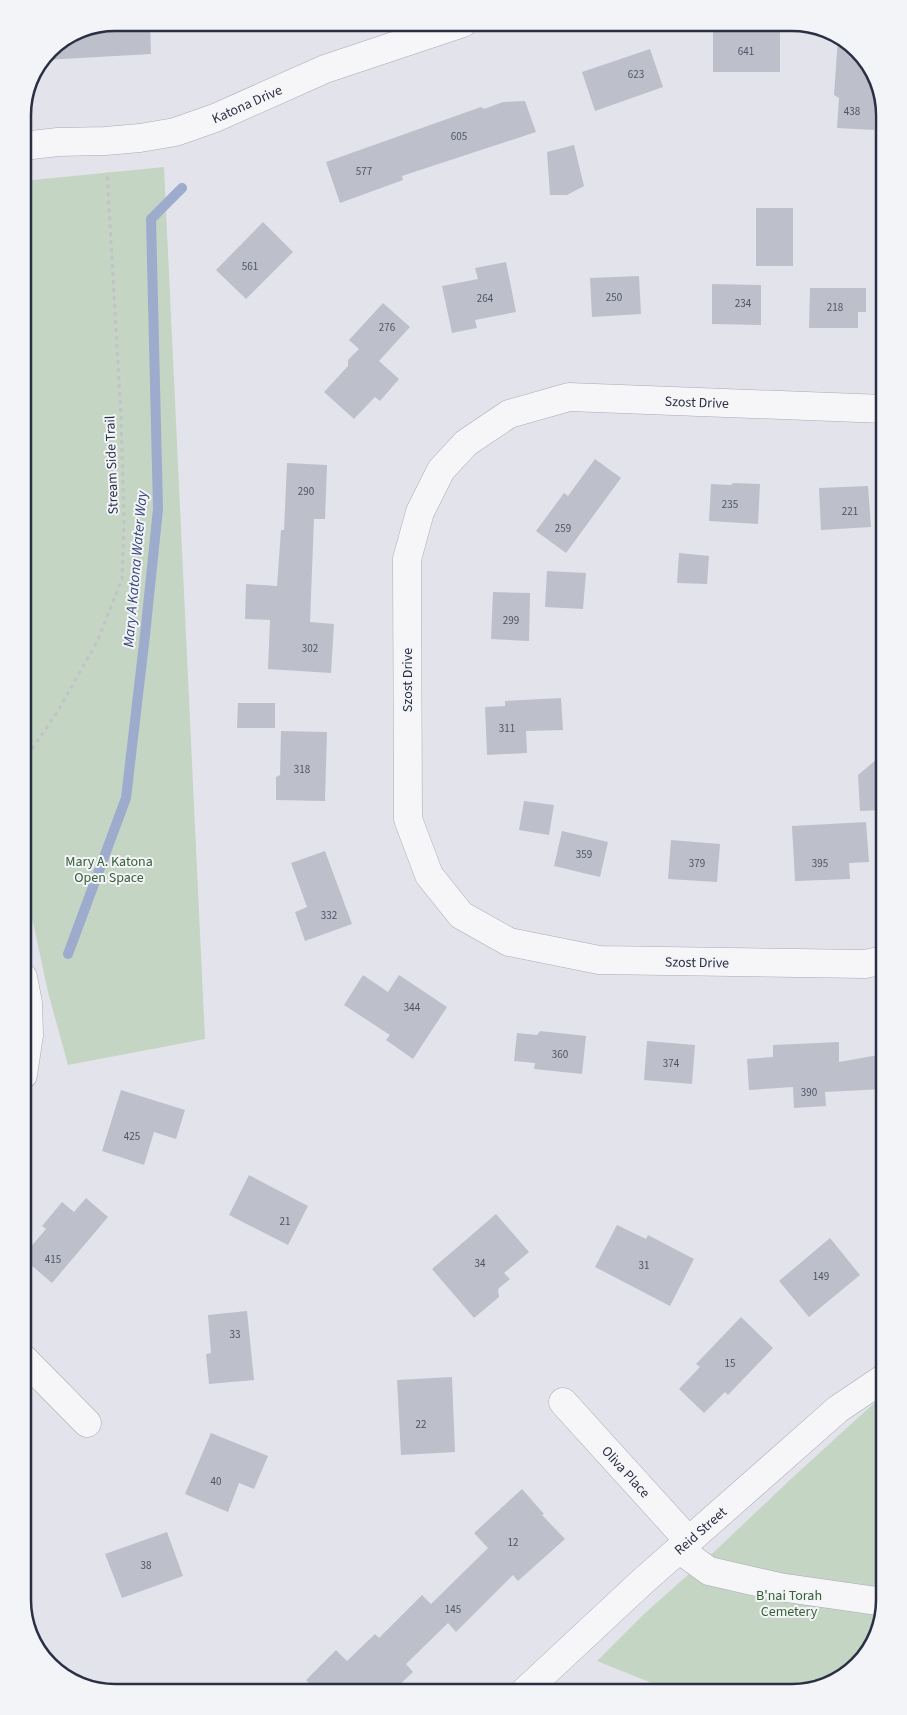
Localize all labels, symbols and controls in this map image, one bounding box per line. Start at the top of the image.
house number: 641 [738,44,754,59]
house number: 623 [628,67,644,82]
street label: Katona Drive [209,80,286,129]
house number: 438 [844,104,861,119]
house number: 605 [451,129,467,144]
house number: 577 [356,164,372,179]
house number: 561 [242,259,258,274]
house number: 250 [606,290,622,305]
house number: 264 [477,291,494,306]
house number: 234 [735,296,752,311]
house number: 218 [827,300,844,315]
house number: 276 [379,320,396,335]
street label: Szost Drive [664,392,729,414]
street label: Stream Side Trail [100,415,124,515]
house number: 290 [298,484,314,499]
water label: Mary A Katona Water Way [118,489,153,648]
house number: 235 [722,497,738,512]
house number: 221 [842,504,858,519]
house number: 259 [555,521,571,536]
house number: 299 [503,613,519,628]
house number: 302 [302,641,318,656]
street label: Szost Drive [398,648,418,712]
house number: 311 [499,721,515,736]
house number: 318 [294,762,311,777]
house number: 359 [576,847,592,862]
park label: Mary A. Katona Open Space [65,852,153,888]
house number: 379 [689,856,705,871]
house number: 395 [812,856,828,871]
house number: 332 [321,908,337,923]
street label: Szost Drive [665,952,729,974]
house number: 344 [404,1000,421,1015]
house number: 360 [552,1047,568,1062]
house number: 374 [663,1056,680,1071]
house number: 390 [801,1085,817,1100]
house number: 425 [124,1129,140,1144]
house number: 21 [280,1214,290,1229]
house number: 415 [45,1252,61,1267]
house number: 34 [475,1256,486,1271]
house number: 31 [639,1258,649,1273]
house number: 149 [813,1269,829,1284]
house number: 33 [230,1327,240,1342]
house number: 15 [725,1356,735,1371]
house number: 22 [416,1417,426,1432]
street label: Oliva Place [596,1442,654,1503]
house number: 40 [211,1474,221,1489]
street label: Reid Street [670,1503,732,1560]
house number: 12 [508,1535,518,1550]
house number: 38 [141,1558,152,1573]
park label: B'nai Torah Cemetery [756,1586,822,1622]
house number: 145 [445,1602,461,1617]

